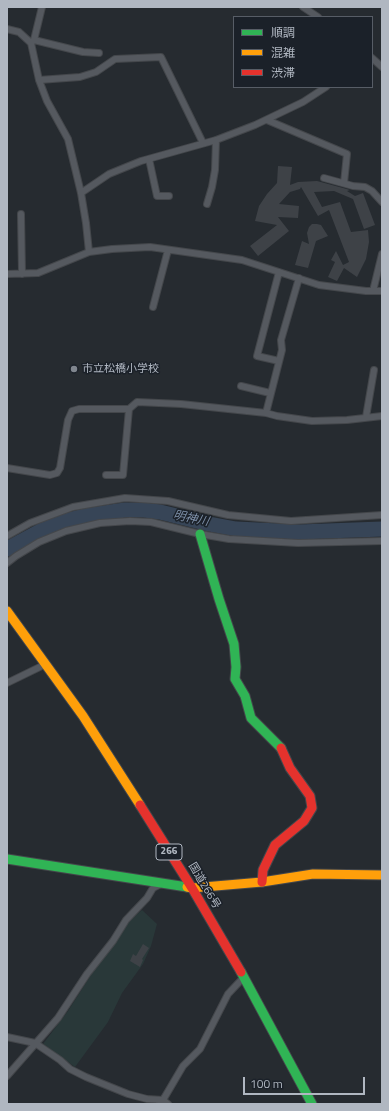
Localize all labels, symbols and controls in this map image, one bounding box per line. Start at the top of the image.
legend [233,16,373,88]
text: 順調 [271,23,295,42]
text: 混雑 [271,43,295,62]
text: 渋滞 [271,63,295,82]
place label: 市立松橋小学校 [82,362,159,376]
marker: 市立松橋小学校 [69,364,79,374]
water label: 明神川 [172,508,210,530]
road number: 266 [156,844,182,860]
street label: 国道266号 [185,861,223,911]
scale bar [245,1069,367,1095]
text: 100 m [250,1074,283,1093]

